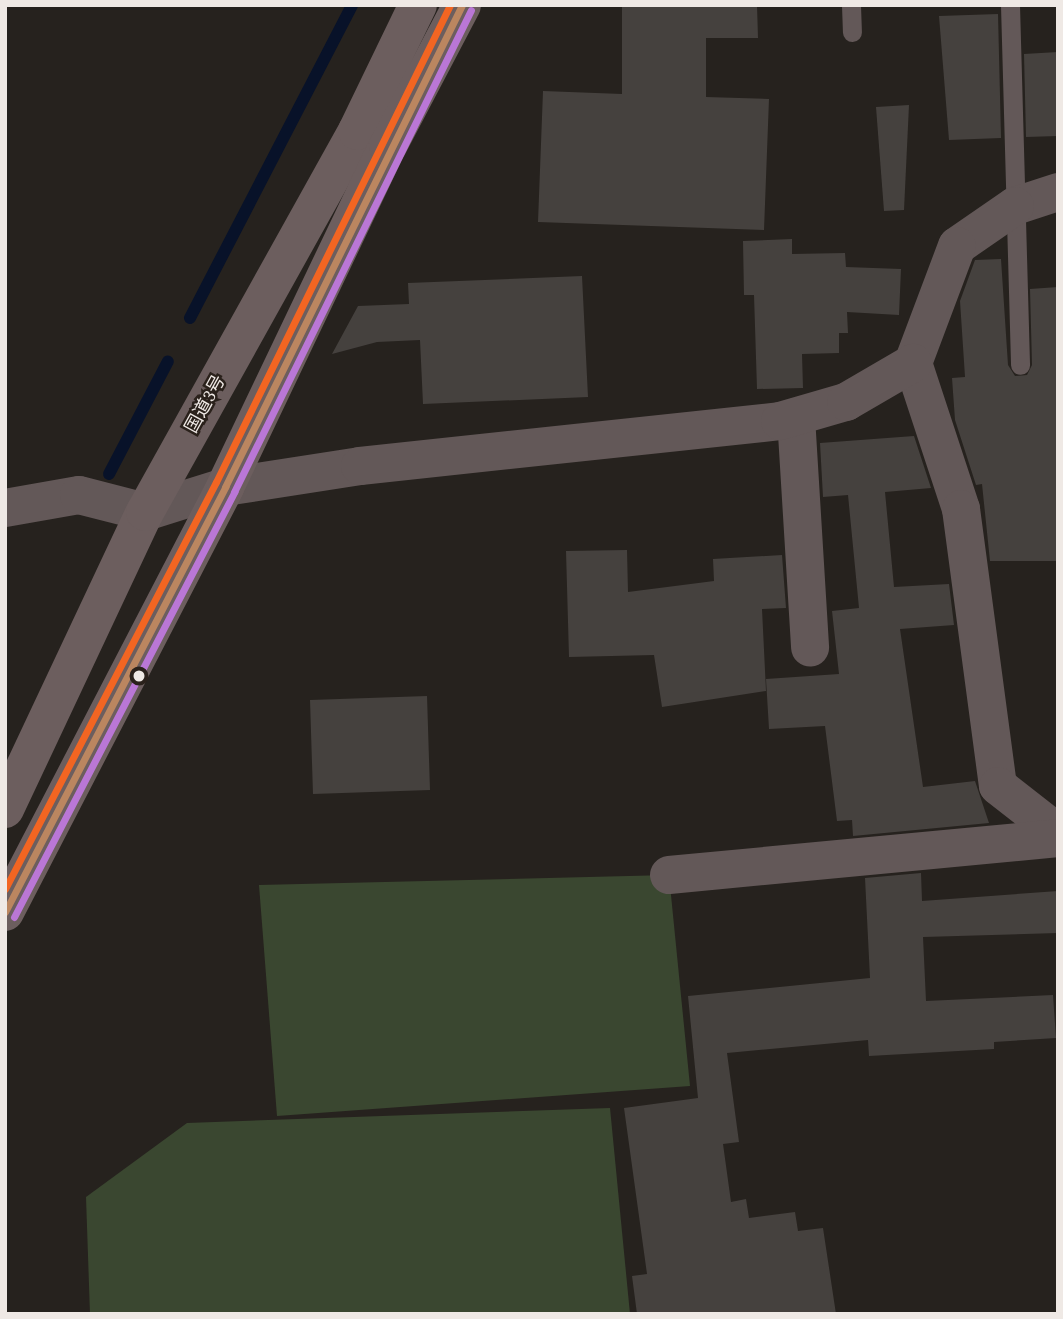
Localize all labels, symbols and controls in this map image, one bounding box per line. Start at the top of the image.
street label: 国道3号 [180,371,230,437]
unlabelled marker [132,669,146,683]

